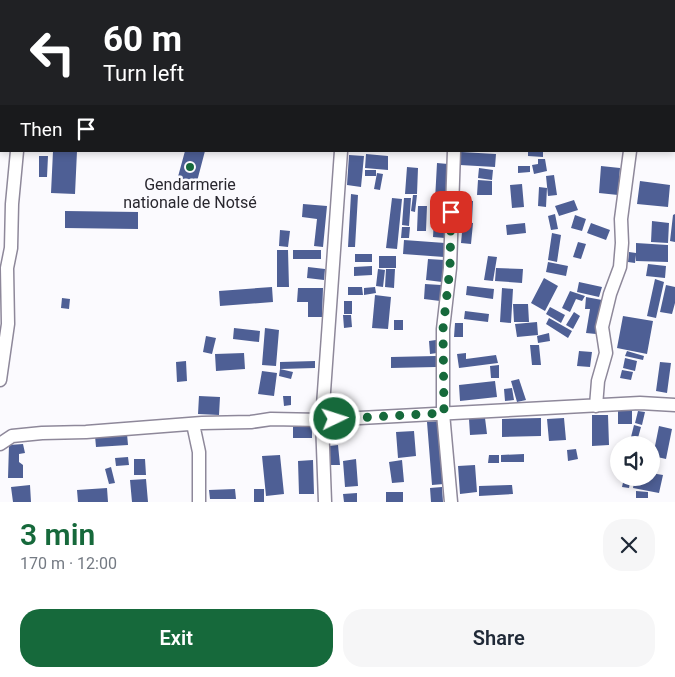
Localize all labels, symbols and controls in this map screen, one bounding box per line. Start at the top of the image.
text: 60 m [103,19,182,60]
icon: left [20,20,85,85]
text: Turn left [103,61,184,86]
icon: arrive [72,115,100,143]
text: Then [20,118,62,141]
marker: Gendarmerie nationale de Notsé [184,161,196,173]
place label: Gendarmerie nationale de Notsé [123,175,257,212]
pin [430,191,472,233]
icon: arrive [437,198,465,226]
position arrow [308,392,360,444]
map controls [610,436,660,486]
button: sound [610,436,660,486]
text: 3 min [20,517,95,552]
button: close [603,519,655,571]
text: 170 m · 12:00 [20,554,117,573]
button: Exit [20,609,333,667]
button: Share [343,609,655,667]

